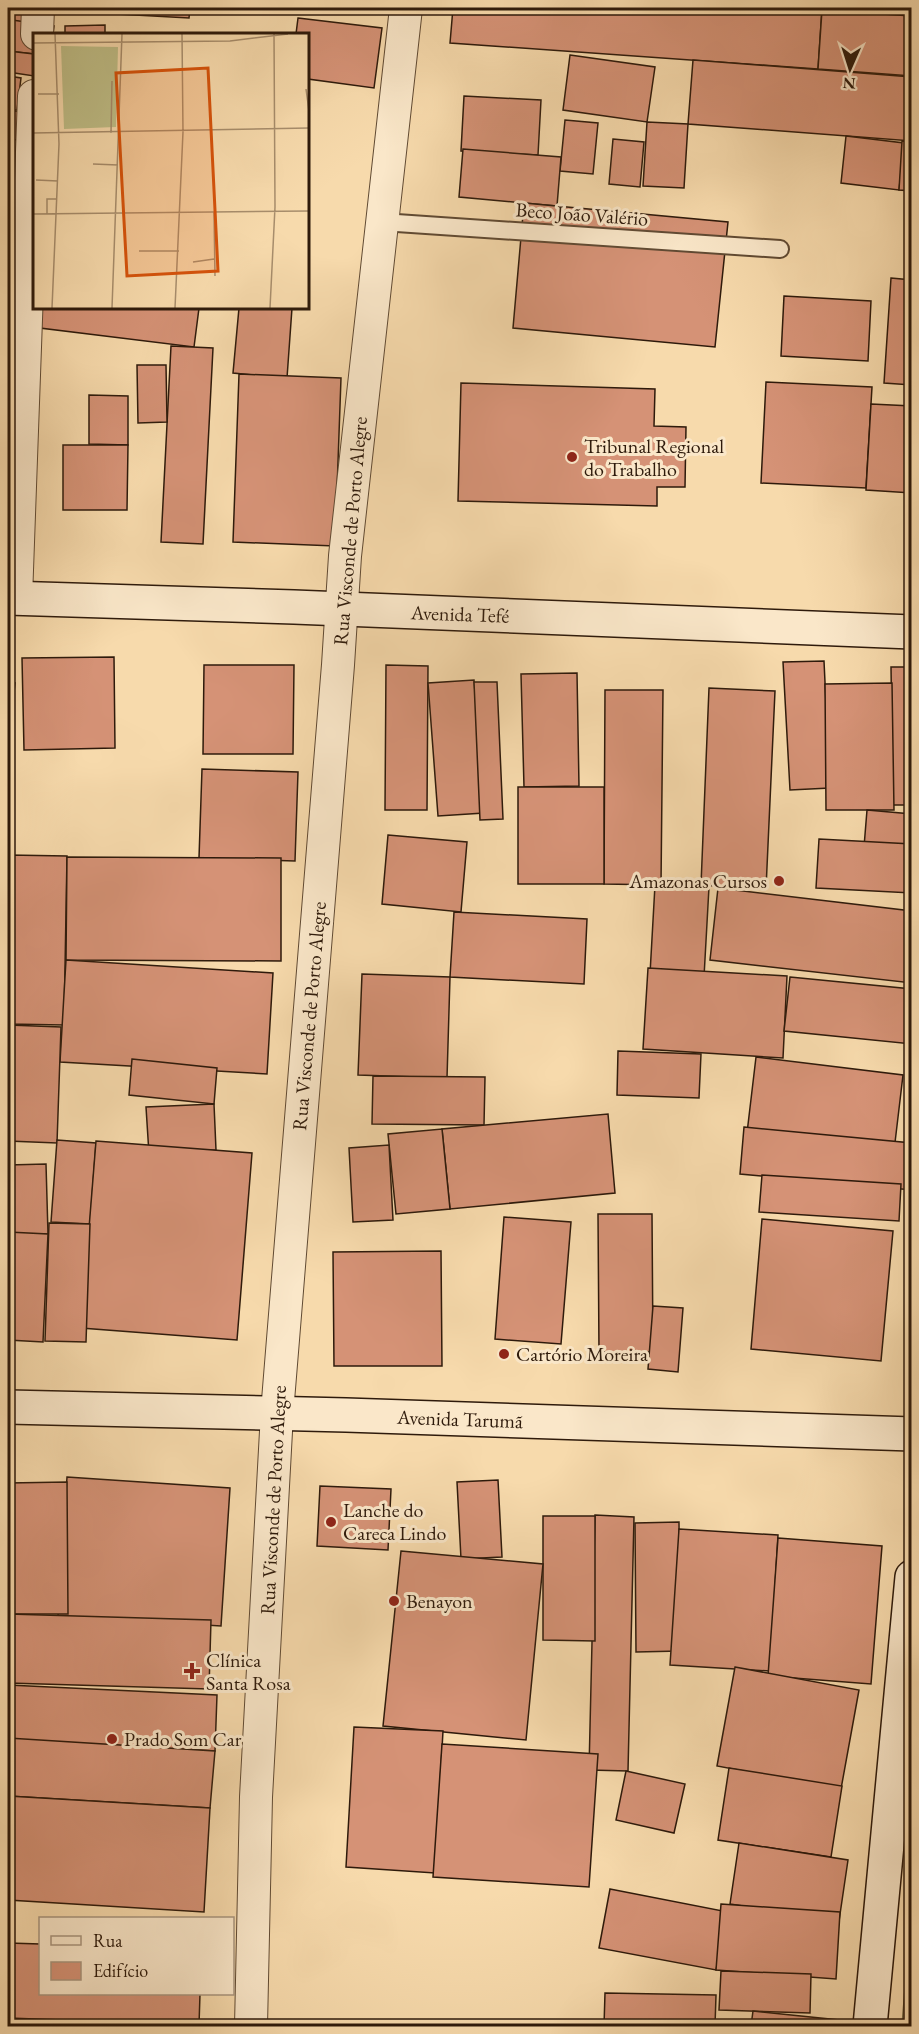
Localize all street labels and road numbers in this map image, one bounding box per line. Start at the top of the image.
street label: Beco João Valério [515,196,649,232]
street label: Rua Visconde de Porto Alegre [327,415,373,647]
street label: Avenida Tefé [409,599,510,629]
street label: Rua Visconde de Porto Alegre [286,900,332,1132]
street label: Rua Visconde de Porto Alegre [254,1384,292,1615]
street label: Avenida Tarumã [396,1404,523,1434]

